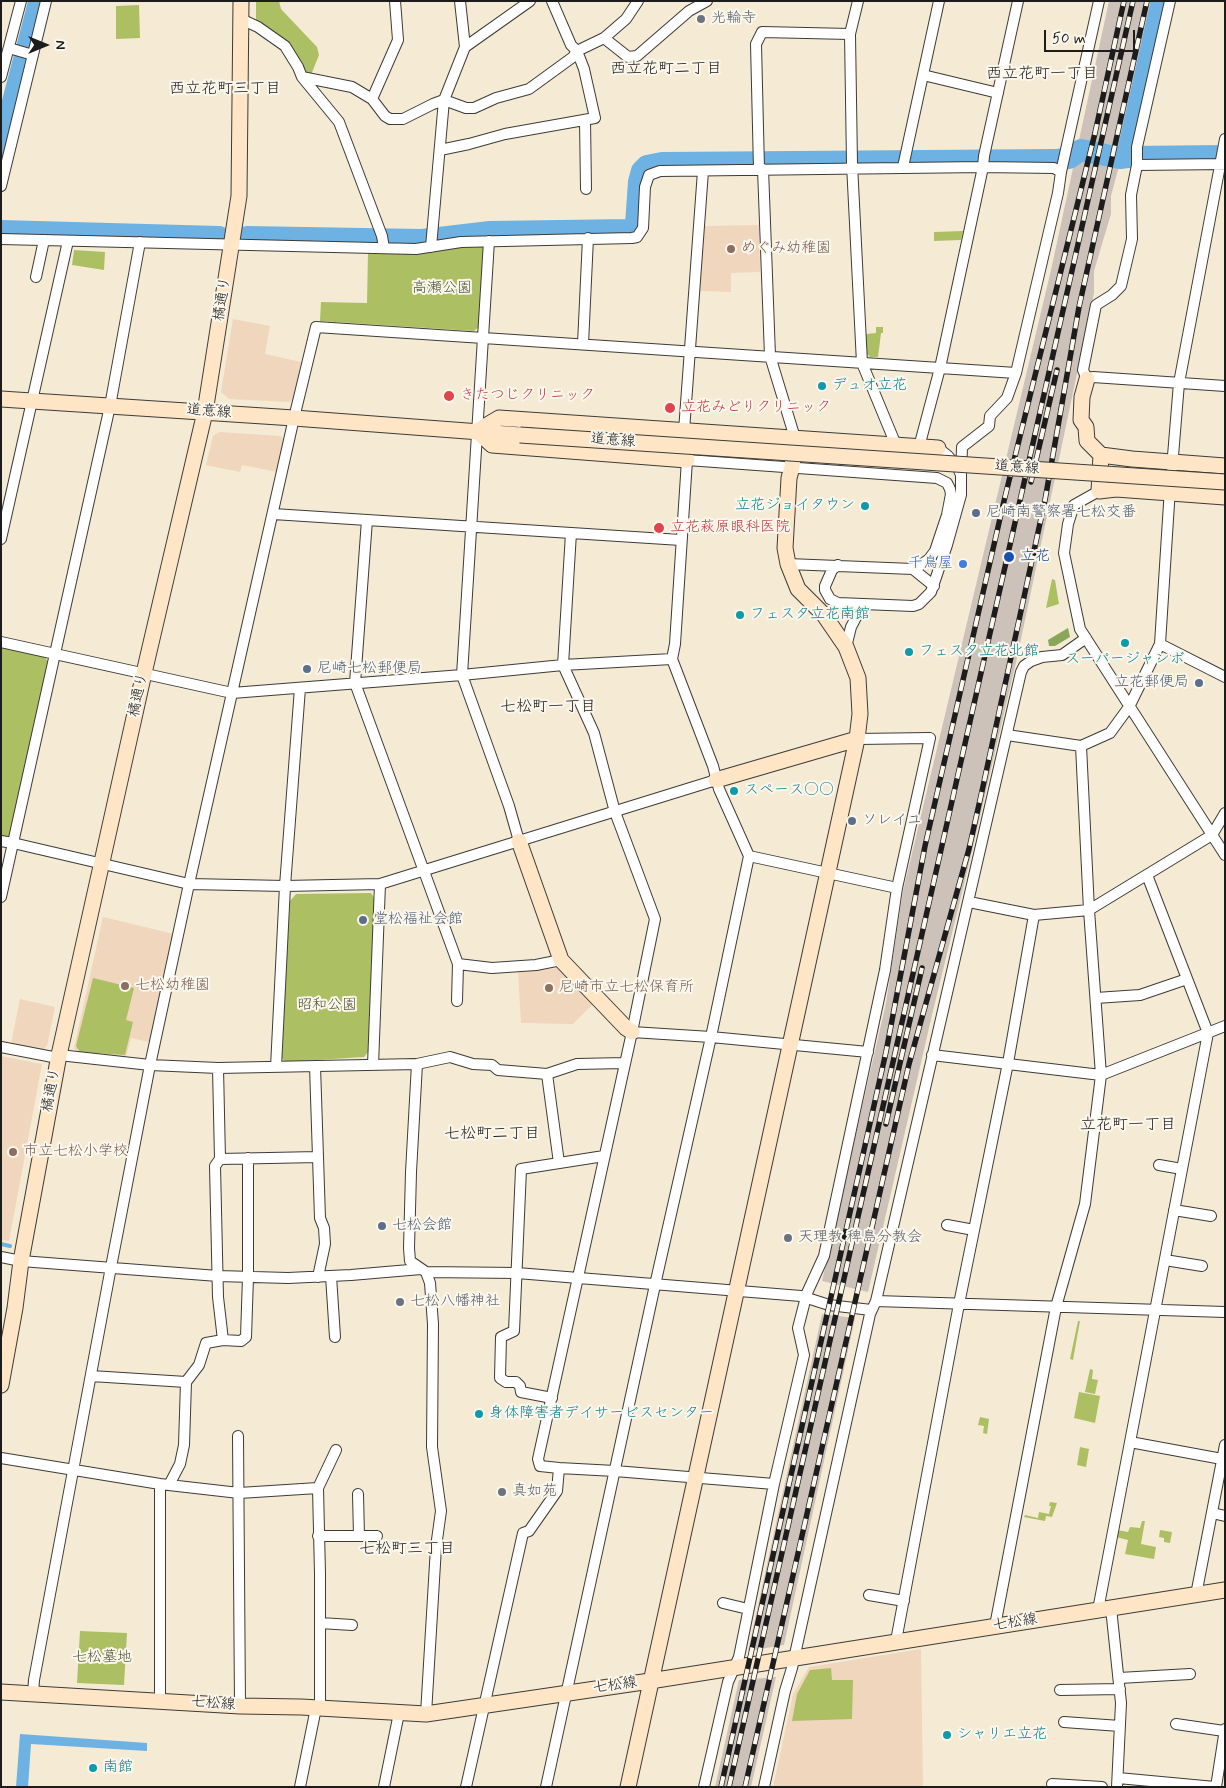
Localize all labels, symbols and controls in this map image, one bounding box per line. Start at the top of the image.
place label: 光輪寺 [711,10,756,28]
marker: 光輪寺 [695,13,707,25]
north arrow [20,20,70,70]
scale bar [1046,20,1137,52]
text: 50 m [1052,29,1086,49]
text: N [51,40,69,50]
district label: 西立花町二丁目 [610,60,722,80]
district label: 西立花町一丁目 [986,65,1098,85]
district label: 西立花町三丁目 [169,80,281,100]
place label: めぐみ幼稚園 [741,240,831,258]
marker: めぐみ幼稚園 [725,243,737,255]
street label: 橘通り [211,275,235,323]
park label: 高瀬公園 [412,280,472,298]
place label: デュオ立花 [832,377,907,395]
marker: デュオ立花 [816,380,828,392]
place label: きたつじクリニック [460,387,595,405]
marker: きたつじクリニック [442,389,456,403]
place label: 立花みどりクリニック [681,399,831,417]
street label: 道意線 [186,401,232,423]
marker: 立花みどりクリニック [663,401,677,415]
street label: 道意線 [590,430,636,452]
street label: 道意線 [994,457,1040,479]
place label: 立花ジョイタウン [735,497,855,515]
marker: 立花ジョイタウン [859,500,871,512]
place label: 尼崎南警察署七松交番 [986,504,1136,522]
marker: 尼崎南警察署七松交番 [970,507,982,519]
place label: 立花萩原眼科医院 [670,519,790,537]
marker: 立花萩原眼科医院 [652,521,666,535]
place label: 立花 [1020,548,1050,566]
marker: 立花 [1002,550,1016,564]
place label: 千鳥屋 [908,555,953,573]
marker: 千鳥屋 [957,558,969,570]
place label: フェスタ立花南館 [750,606,870,624]
marker: フェスタ立花南館 [734,609,746,621]
marker: スーパージャンボ [1119,637,1131,649]
place label: フェスタ立花北館 [919,643,1039,661]
marker: フェスタ立花北館 [903,646,915,658]
place label: スーパージャンボ [1065,651,1185,669]
place label: 尼崎七松郵便局 [317,660,422,678]
marker: 尼崎七松郵便局 [301,663,313,675]
street label: 橘通り [126,671,152,719]
place label: 立花郵便局 [1114,674,1189,692]
marker: 立花郵便局 [1193,677,1205,689]
district label: 七松町一丁目 [500,698,596,718]
place label: スペース○○ [744,782,834,800]
marker: スペース○○ [728,785,740,797]
place label: ソレイユ [862,812,922,830]
marker: ソレイユ [846,815,858,827]
place label: 堂松福祉会館 [373,911,463,929]
marker: 堂松福祉会館 [357,914,369,926]
place label: 七松幼稚園 [135,977,210,995]
place label: 尼崎市立七松保育所 [559,979,694,997]
marker: 七松幼稚園 [119,980,131,992]
marker: 尼崎市立七松保育所 [543,982,555,994]
park label: 昭和公園 [297,997,357,1015]
street label: 橘通り [39,1066,65,1114]
district label: 立花町一丁目 [1080,1116,1176,1136]
district label: 七松町二丁目 [444,1125,540,1145]
place label: 市立七松小学校 [23,1143,128,1161]
marker: 市立七松小学校 [7,1146,19,1158]
place label: 七松会館 [392,1217,452,1235]
marker: 七松会館 [376,1220,388,1232]
place label: 天理教 稗島分教会 [798,1229,922,1247]
marker: 天理教 稗島分教会 [782,1232,794,1244]
place label: 七松八幡神社 [410,1293,500,1311]
marker: 七松八幡神社 [394,1296,406,1308]
place label: 身体障害者デイサービスセンター [489,1405,714,1423]
marker: 身体障害者デイサービスセンター [473,1408,485,1420]
place label: 真如苑 [512,1483,557,1501]
marker: 真如苑 [496,1486,508,1498]
district label: 七松町三丁目 [359,1540,455,1560]
street label: 七松線 [991,1611,1039,1635]
park label: 七松墓地 [72,1649,132,1667]
street label: 七松線 [591,1674,639,1698]
street label: 七松線 [190,1693,236,1715]
place label: シャリエ立花 [957,1726,1047,1744]
marker: シャリエ立花 [941,1729,953,1741]
place label: 南館 [103,1759,133,1777]
marker: 南館 [87,1762,99,1774]

